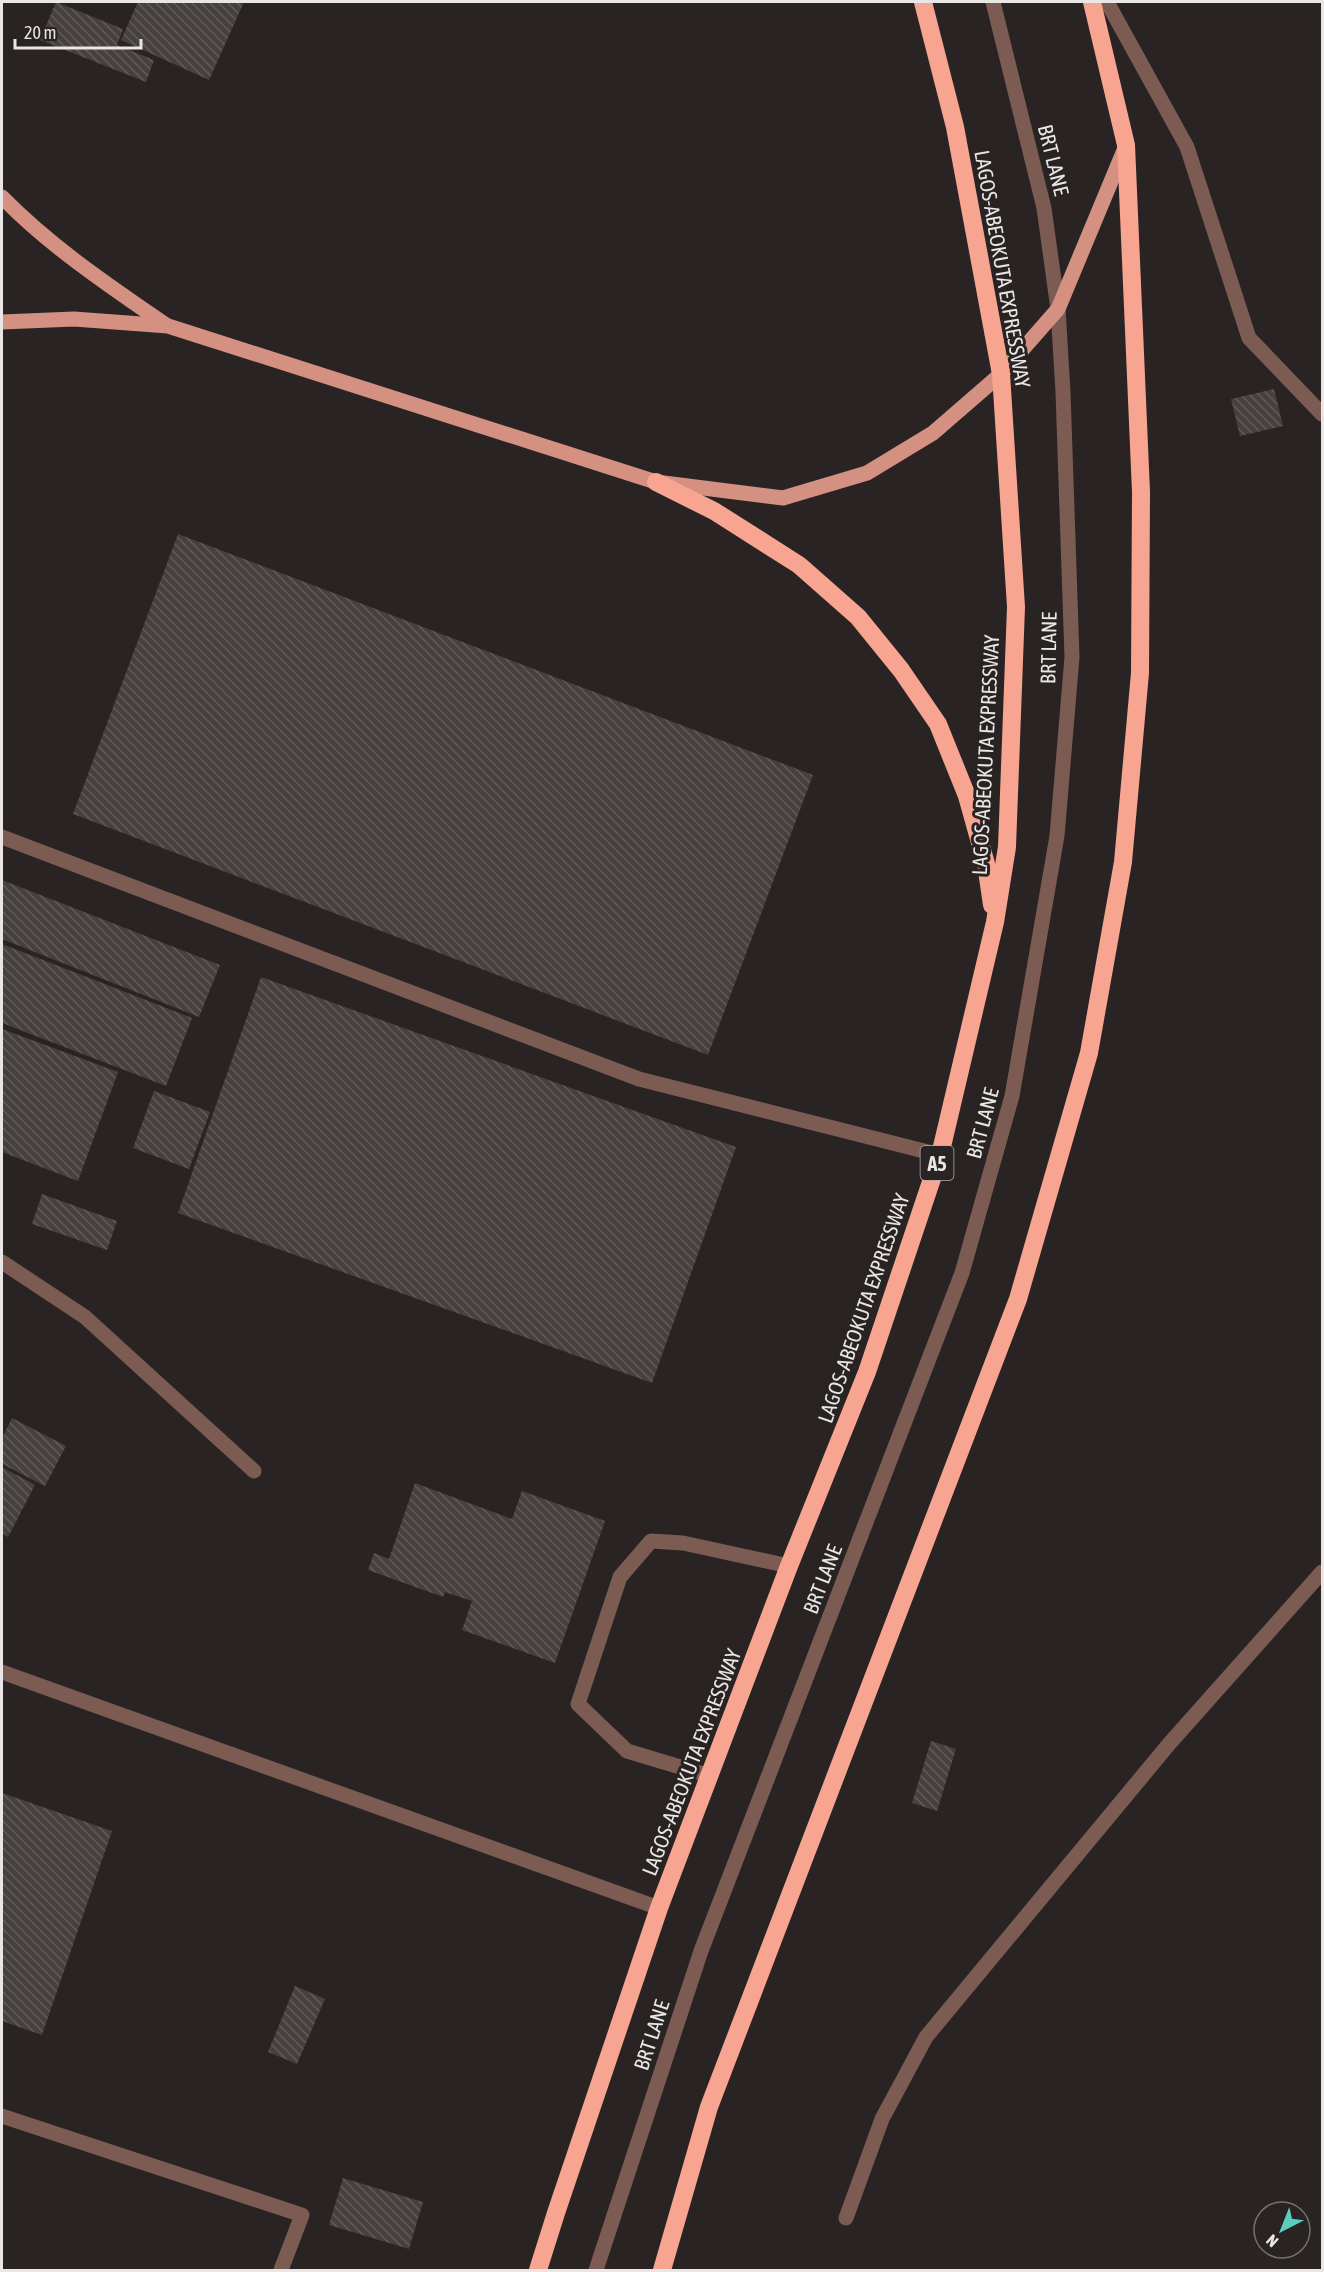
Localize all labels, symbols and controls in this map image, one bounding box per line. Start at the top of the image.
scale bar [15,12,141,50]
text: 20 m [24,22,56,43]
street label: BRT LANE [1034,122,1074,198]
street label: LAGOS-ABEOKUTA EXPRESSWAY [970,148,1036,390]
street label: BRT LANE [1035,612,1061,684]
street label: LAGOS-ABEOKUTA EXPRESSWAY [967,634,1003,876]
street label: BRT LANE [961,1085,1003,1161]
road number: A5 [920,1146,954,1180]
street label: LAGOS-ABEOKUTA EXPRESSWAY [812,1190,914,1426]
street label: BRT LANE [798,1541,846,1617]
street label: LAGOS-ABEOKUTA EXPRESSWAY [637,1645,746,1879]
street label: BRT LANE [628,1997,674,2073]
north arrow [1252,2200,1312,2260]
text: N [1262,2231,1281,2251]

